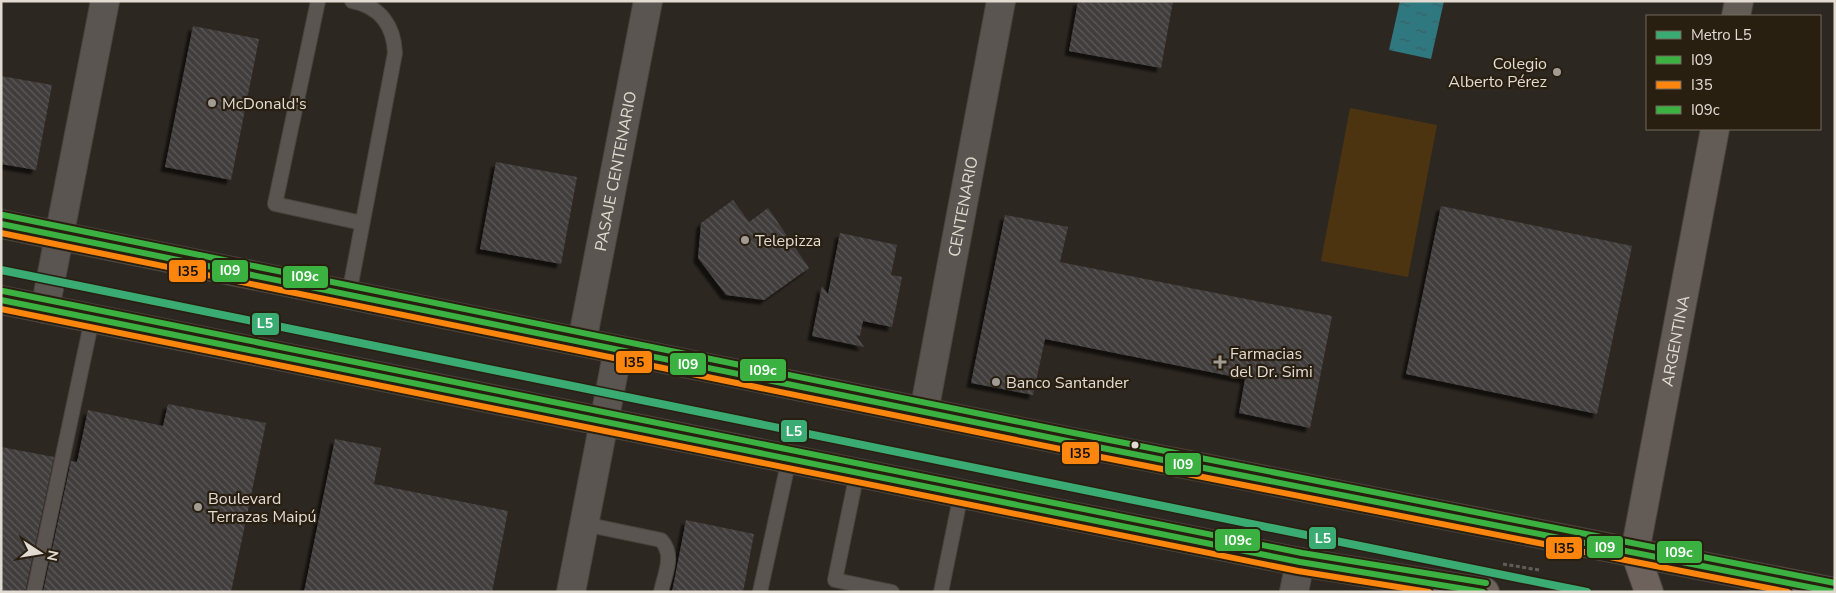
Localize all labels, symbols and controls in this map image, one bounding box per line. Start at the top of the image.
legend [1646,15,1821,130]
text: Metro L5 [1691,25,1752,45]
text: I09 [1691,50,1713,70]
place label: Colegio Alberto Pérez [1448,53,1547,93]
marker: Colegio Alberto Pérez [1551,66,1563,78]
text: I35 [1691,75,1713,95]
street label: PASAJE CENTENARIO [590,89,642,253]
place label: McDonald's [222,93,307,115]
marker: McDonald's [206,97,218,109]
text: I09c [1691,100,1720,120]
street label: CENTENARIO [943,155,984,259]
place label: Telepizza [755,230,821,252]
marker: Telepizza [739,234,751,246]
line badge: I35 [168,259,207,283]
line badge: I09 [211,259,249,283]
text: I09 [220,261,240,280]
text: I35 [178,262,198,281]
line badge: I09c [282,265,329,289]
text: I09c [291,267,319,286]
street label: ARGENTINA [1657,293,1695,388]
line badge: L5 [251,312,280,336]
text: L5 [257,314,273,333]
place label: Farmacias del Dr. Simi [1230,343,1313,383]
line badge: I35 [615,350,653,374]
line badge: I09 [669,352,707,376]
text: I35 [624,353,644,372]
text: I09 [678,355,698,374]
marker: Farmacias del Dr. Simi [1214,356,1226,368]
line badge: I09c [739,358,787,382]
text: I09c [749,361,777,380]
place label: Banco Santander [1006,372,1129,394]
marker: Banco Santander [990,376,1002,388]
line badge: L5 [780,419,808,443]
text: L5 [786,422,802,441]
unlabelled marker [1130,440,1140,450]
line badge: I35 [1061,441,1100,465]
text: I35 [1070,444,1090,463]
line badge: I09 [1164,452,1202,476]
text: I09 [1173,455,1193,474]
place label: Boulevard Terrazas Maipú [208,488,317,528]
marker: Boulevard Terrazas Maipú [192,501,204,513]
line badge: L5 [1308,526,1337,550]
north arrow [15,528,65,578]
line badge: I09c [1214,528,1261,552]
text: L5 [1315,529,1331,548]
text: I09c [1224,531,1252,550]
line badge: I09 [1586,535,1624,559]
line badge: I35 [1545,536,1583,560]
text: I09 [1595,538,1615,557]
text: I35 [1554,539,1574,558]
line badge: I09c [1656,540,1703,564]
text: I09c [1665,543,1693,562]
text: N [42,548,63,563]

